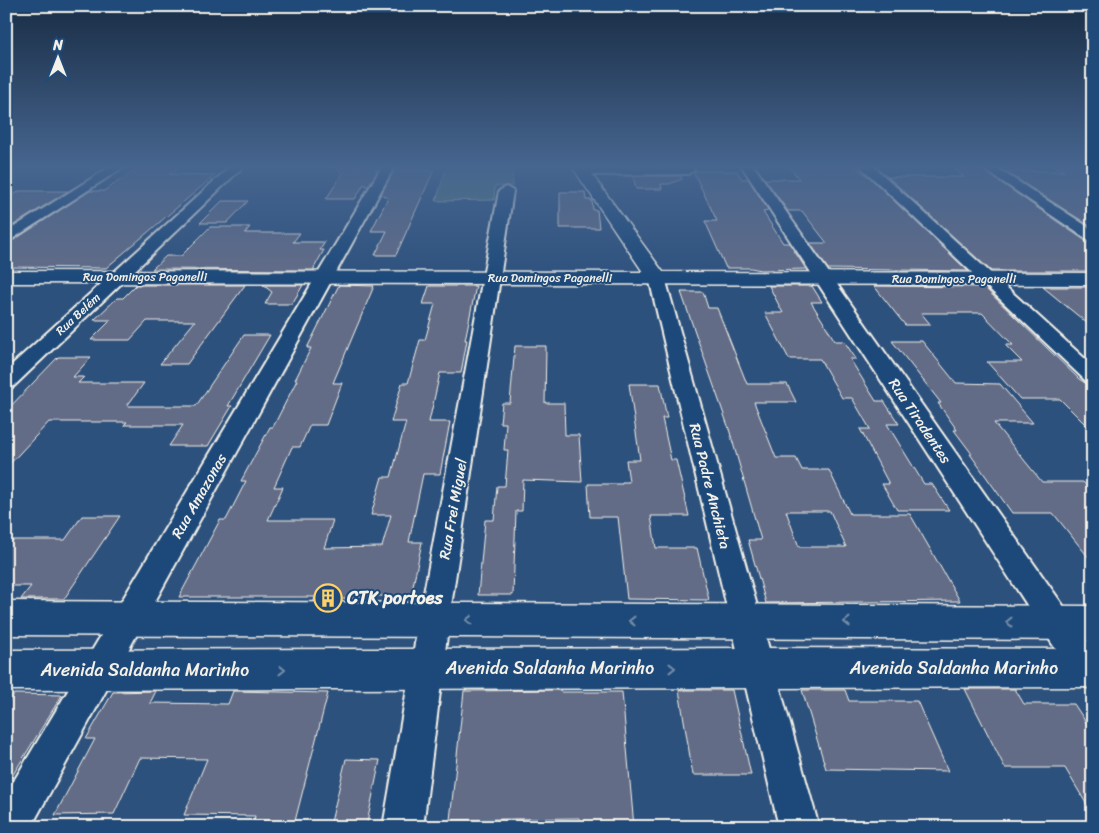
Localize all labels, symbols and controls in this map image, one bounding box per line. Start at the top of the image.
north arrow [32,32,82,82]
text: N [52,33,63,58]
street label: Rua Domingos Paganelli [83,266,208,288]
street label: Rua Domingos Paganelli [488,267,613,289]
street label: Rua Domingos Paganelli [892,268,1017,290]
street label: Rua Belém [50,287,106,341]
street label: Rua Tiradentes [882,373,958,469]
street label: Rua Padre Anchieta [682,420,738,552]
street label: Rua Amazonas [164,448,234,544]
street label: Rua Frei Miguel [431,456,475,561]
place label: CTK portoes [346,582,443,614]
building icon: CTK portoes [313,583,343,613]
one-way arrow [465,615,472,625]
one-way arrow [627,616,635,626]
one-way arrow [842,617,850,627]
one-way arrow [1005,617,1012,627]
street label: Avenida Saldanha Marinho [445,652,654,684]
street label: Avenida Saldanha Marinho [849,652,1058,684]
street label: Avenida Saldanha Marinho [40,654,249,686]
one-way arrow [669,662,677,673]
one-way arrow [279,665,287,675]

